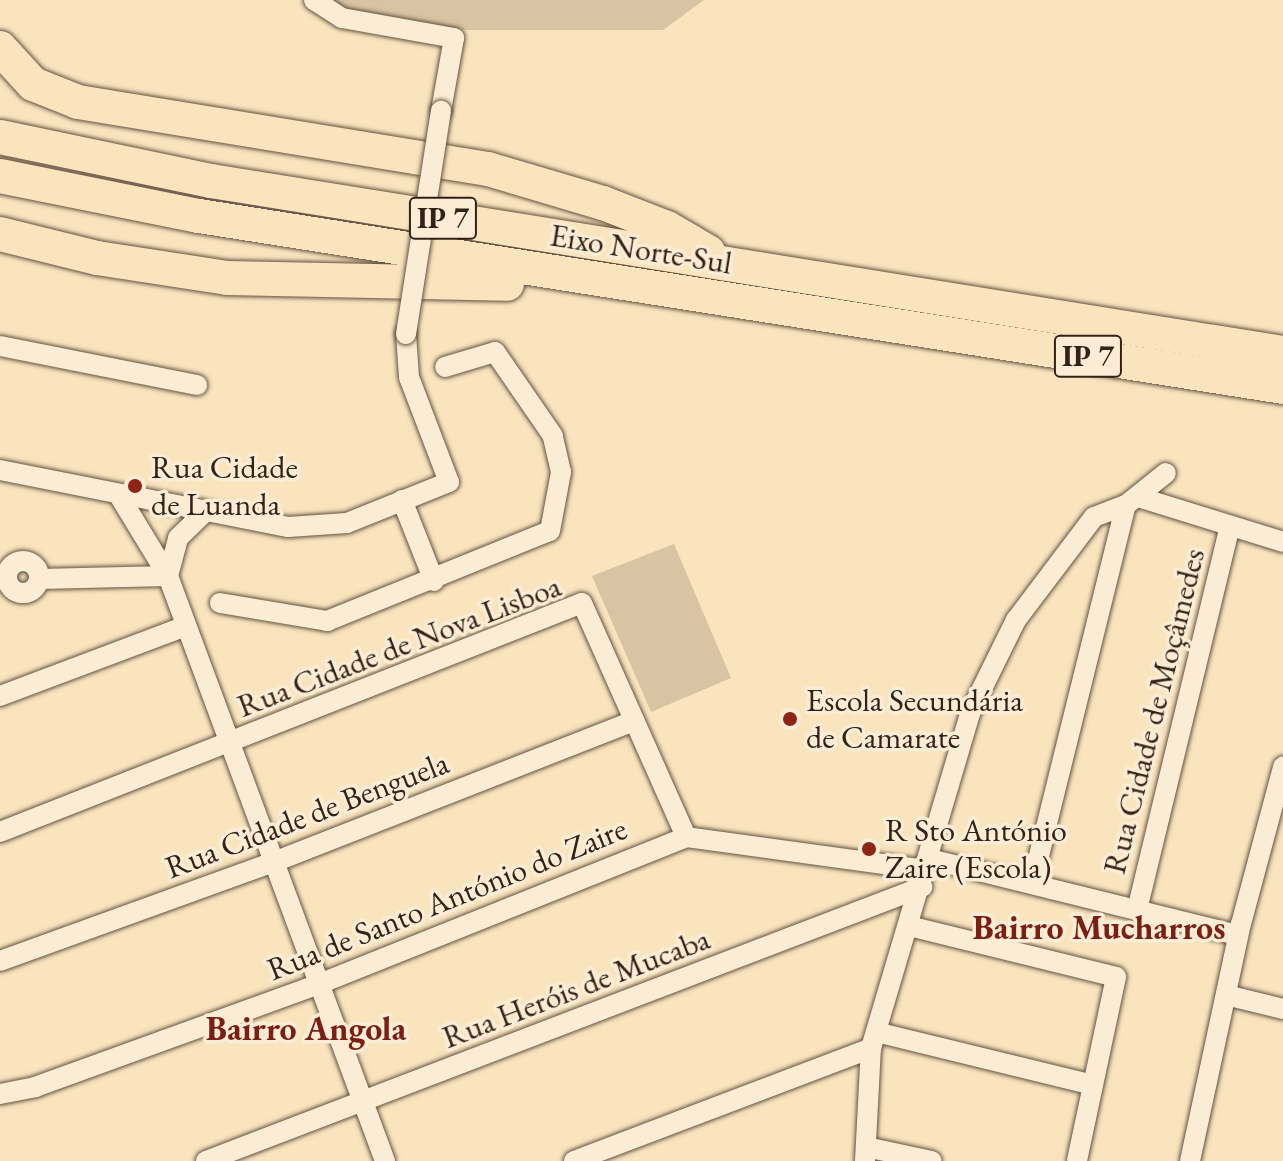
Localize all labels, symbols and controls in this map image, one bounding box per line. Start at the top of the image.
road number: IP 7 [407,192,479,244]
street label: Eixo Norte-Sul [547,216,735,282]
road number: IP 7 [1052,330,1124,382]
place label: Rua Cidade de Luanda [151,449,298,524]
marker: Rua Cidade de Luanda [126,477,144,495]
street label: Rua Cidade de Moçâmedes [1095,544,1213,878]
street label: Rua Cidade de Nova Lisboa [232,567,566,725]
place label: Escola Secundária de Camarate [806,682,1023,757]
marker: Escola Secundária de Camarate [781,710,799,728]
street label: Rua Cidade de Benguela [160,743,454,887]
street label: Rua de Santo António do Zaire [262,809,632,989]
place label: R Sto António Zaire (Escola) [885,812,1067,887]
marker: R Sto António Zaire (Escola) [860,840,878,858]
district label: Bairro Mucharros [973,908,1225,948]
street label: Rua Heróis de Mucaba [437,919,715,1057]
district label: Bairro Angola [206,1009,406,1049]

